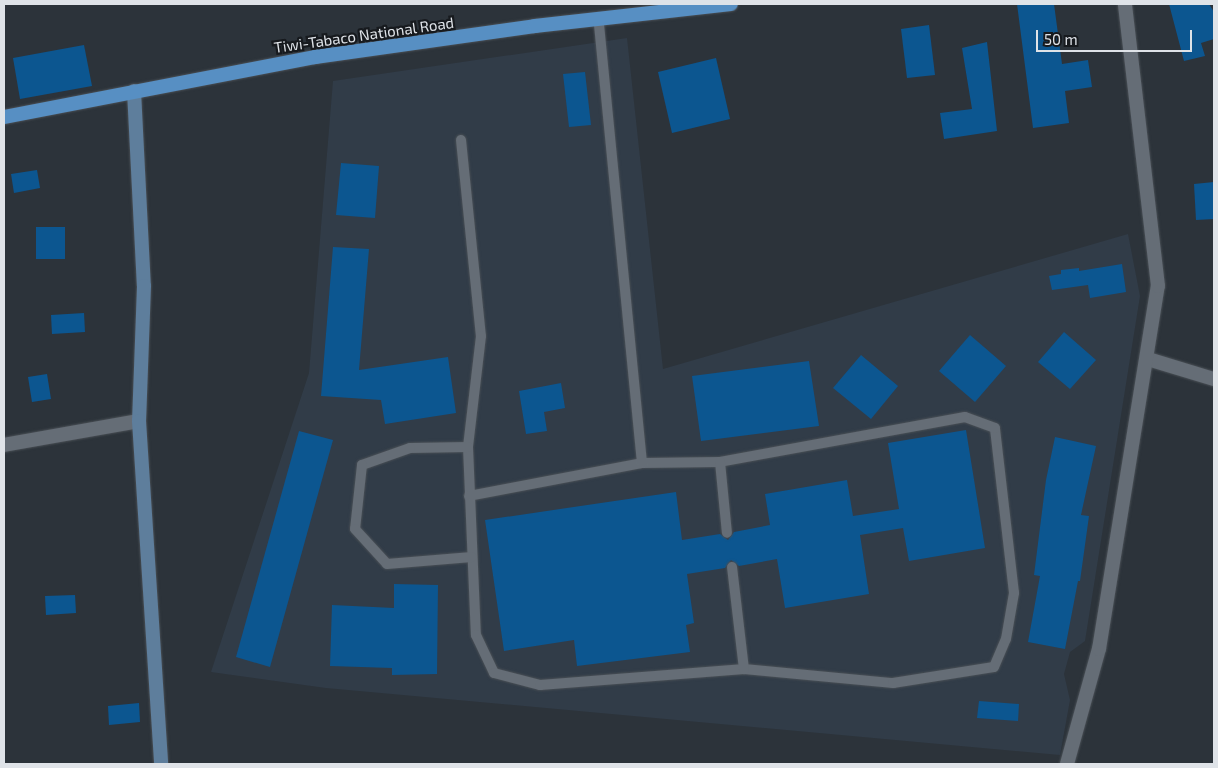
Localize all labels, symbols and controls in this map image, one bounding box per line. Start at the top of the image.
street label: Tiwi-Tabaco National Road [273,13,455,57]
scale bar [1038,20,1194,52]
text: 50 m [1044,30,1078,48]

